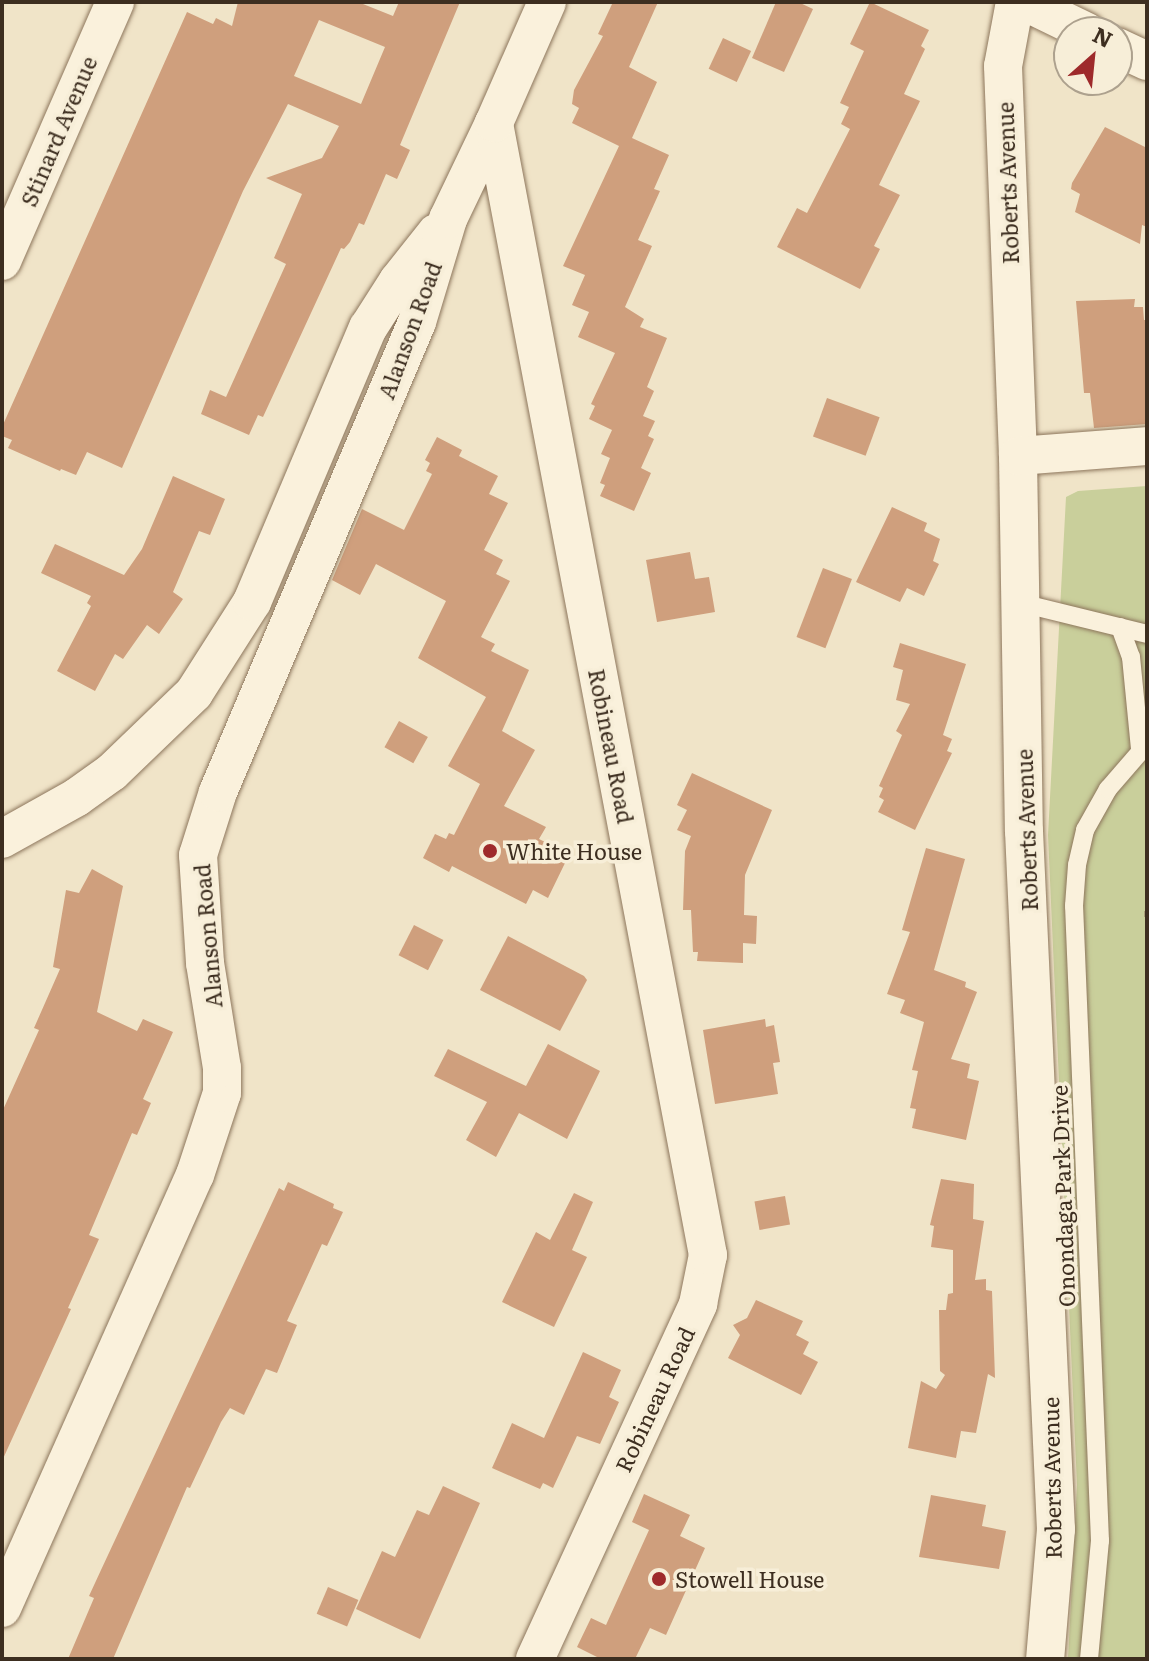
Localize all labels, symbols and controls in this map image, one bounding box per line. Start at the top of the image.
north arrow [1053,16,1133,96]
text: N [1087,17,1119,55]
street label: Stinard Avenue [14,52,102,210]
street label: Roberts Avenue [991,101,1023,265]
street label: Alanson Road [372,258,446,402]
street label: Robineau Road [584,666,640,826]
street label: Roberts Avenue [1010,748,1042,912]
place label: White House [506,838,642,864]
marker: White House [481,842,499,860]
street label: Alanson Road [188,863,226,1009]
street label: Onondaga Park Drive [1045,1084,1079,1308]
street label: Robineau Road [609,1322,699,1476]
street label: Roberts Avenue [1036,1397,1066,1559]
place label: Stowell House [675,1566,825,1592]
marker: Stowell House [650,1570,668,1588]

